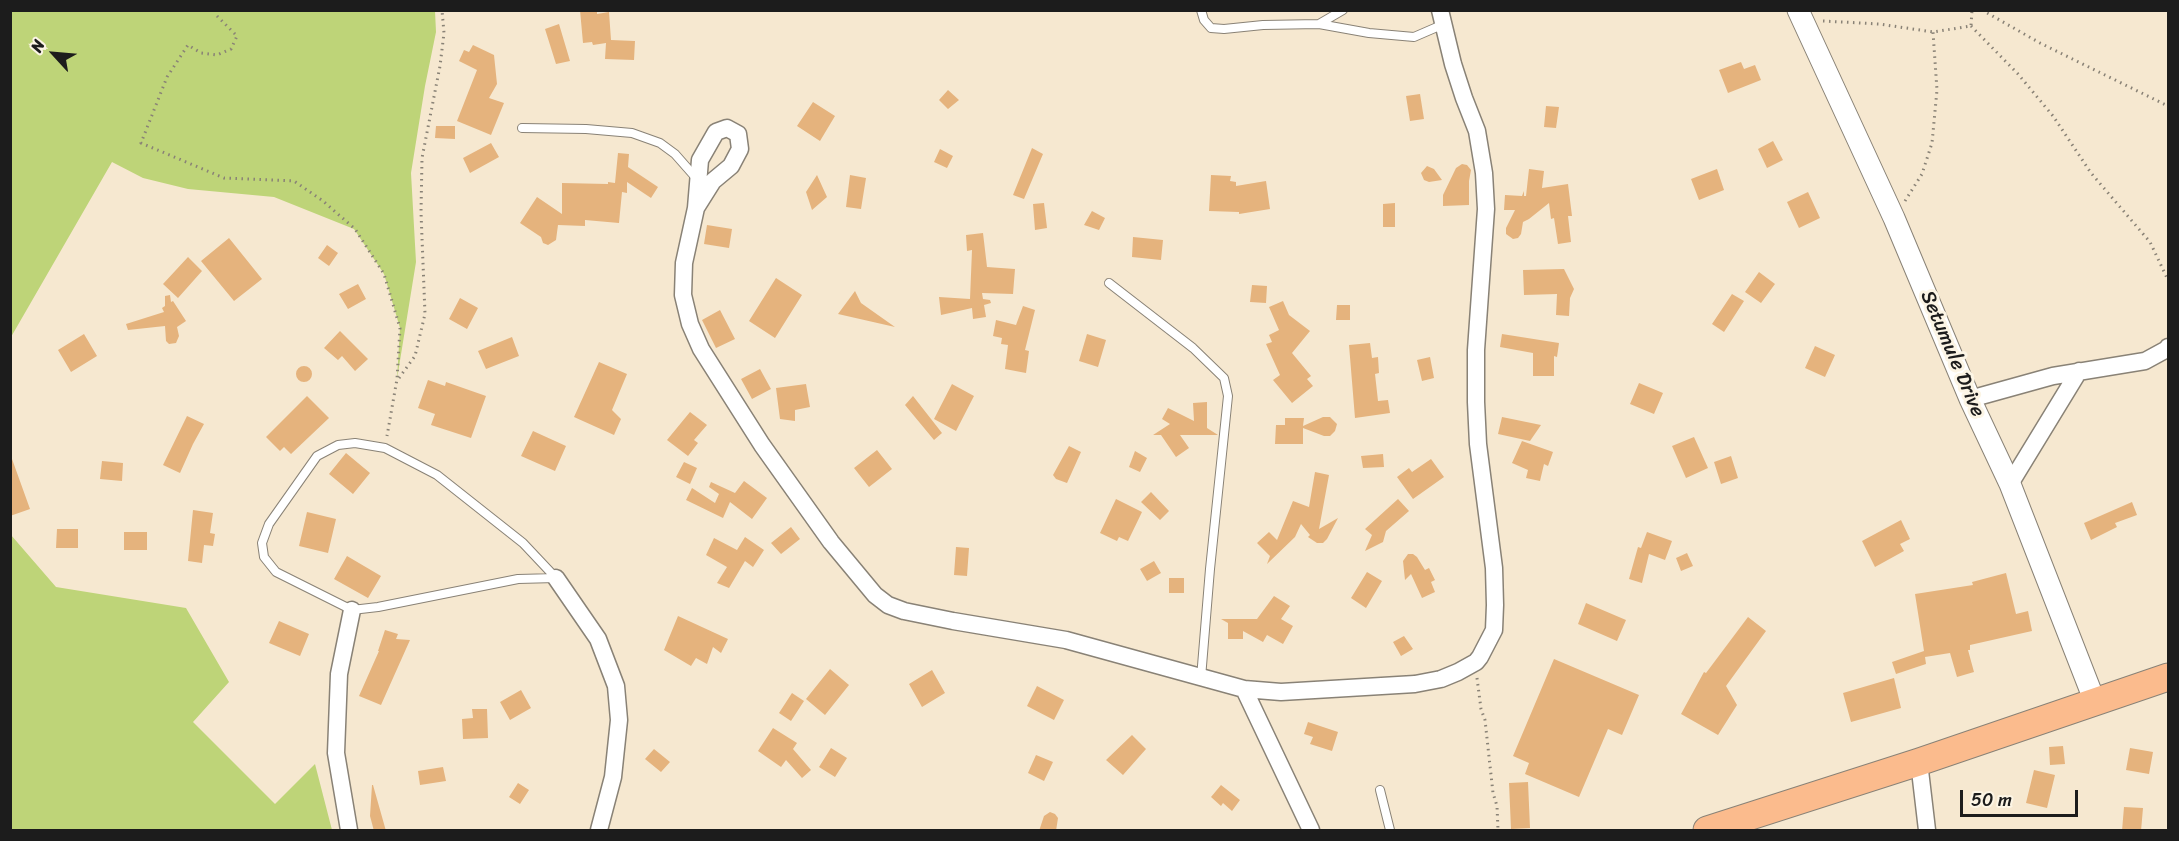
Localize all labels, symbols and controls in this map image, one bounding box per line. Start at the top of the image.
north arrow [24,24,84,84]
text: N [22,35,53,57]
street label: Setumule Drive [1915,287,1989,421]
scale bar [1963,778,2082,816]
text: 50 m [1971,784,2012,816]

